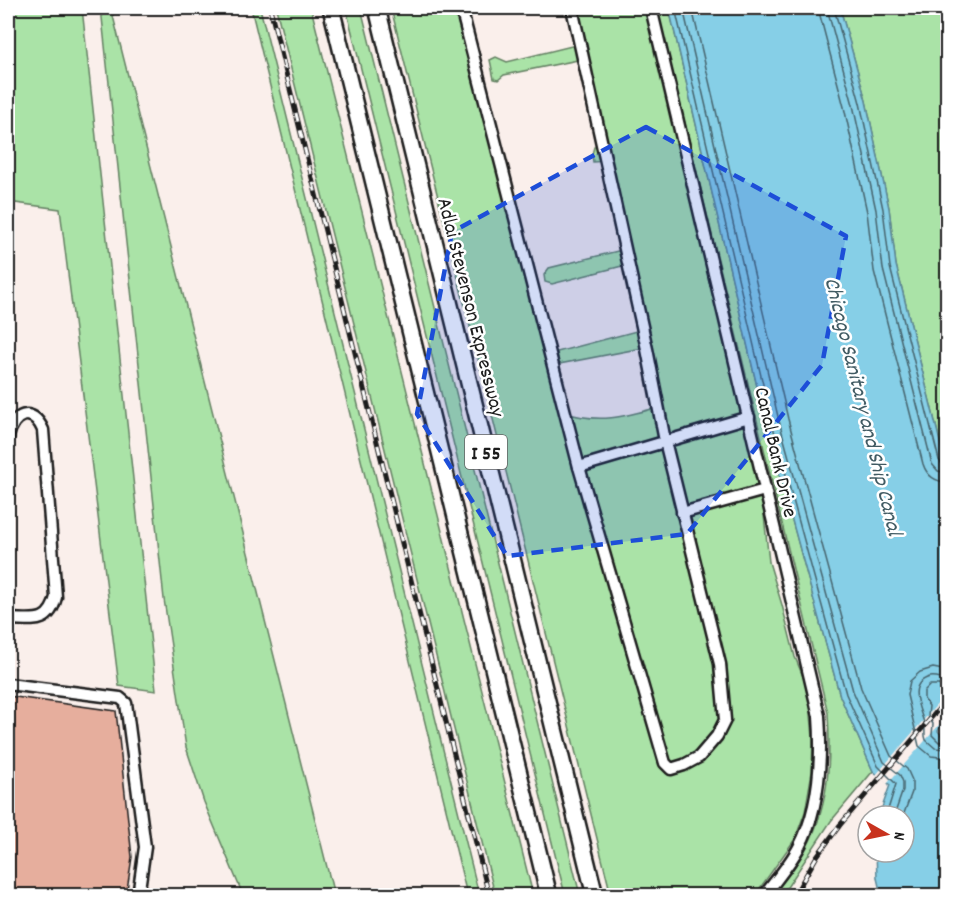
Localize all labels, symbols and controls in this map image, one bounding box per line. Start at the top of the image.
street label: Adlai Stevenson Expressway [427,195,511,421]
water label: Chicago Sanitary and Ship Canal [814,274,909,541]
street label: Canal Bank Drive [745,385,804,521]
road number: I 55 [465,435,507,469]
north arrow [856,804,916,864]
text: N [886,830,910,842]

